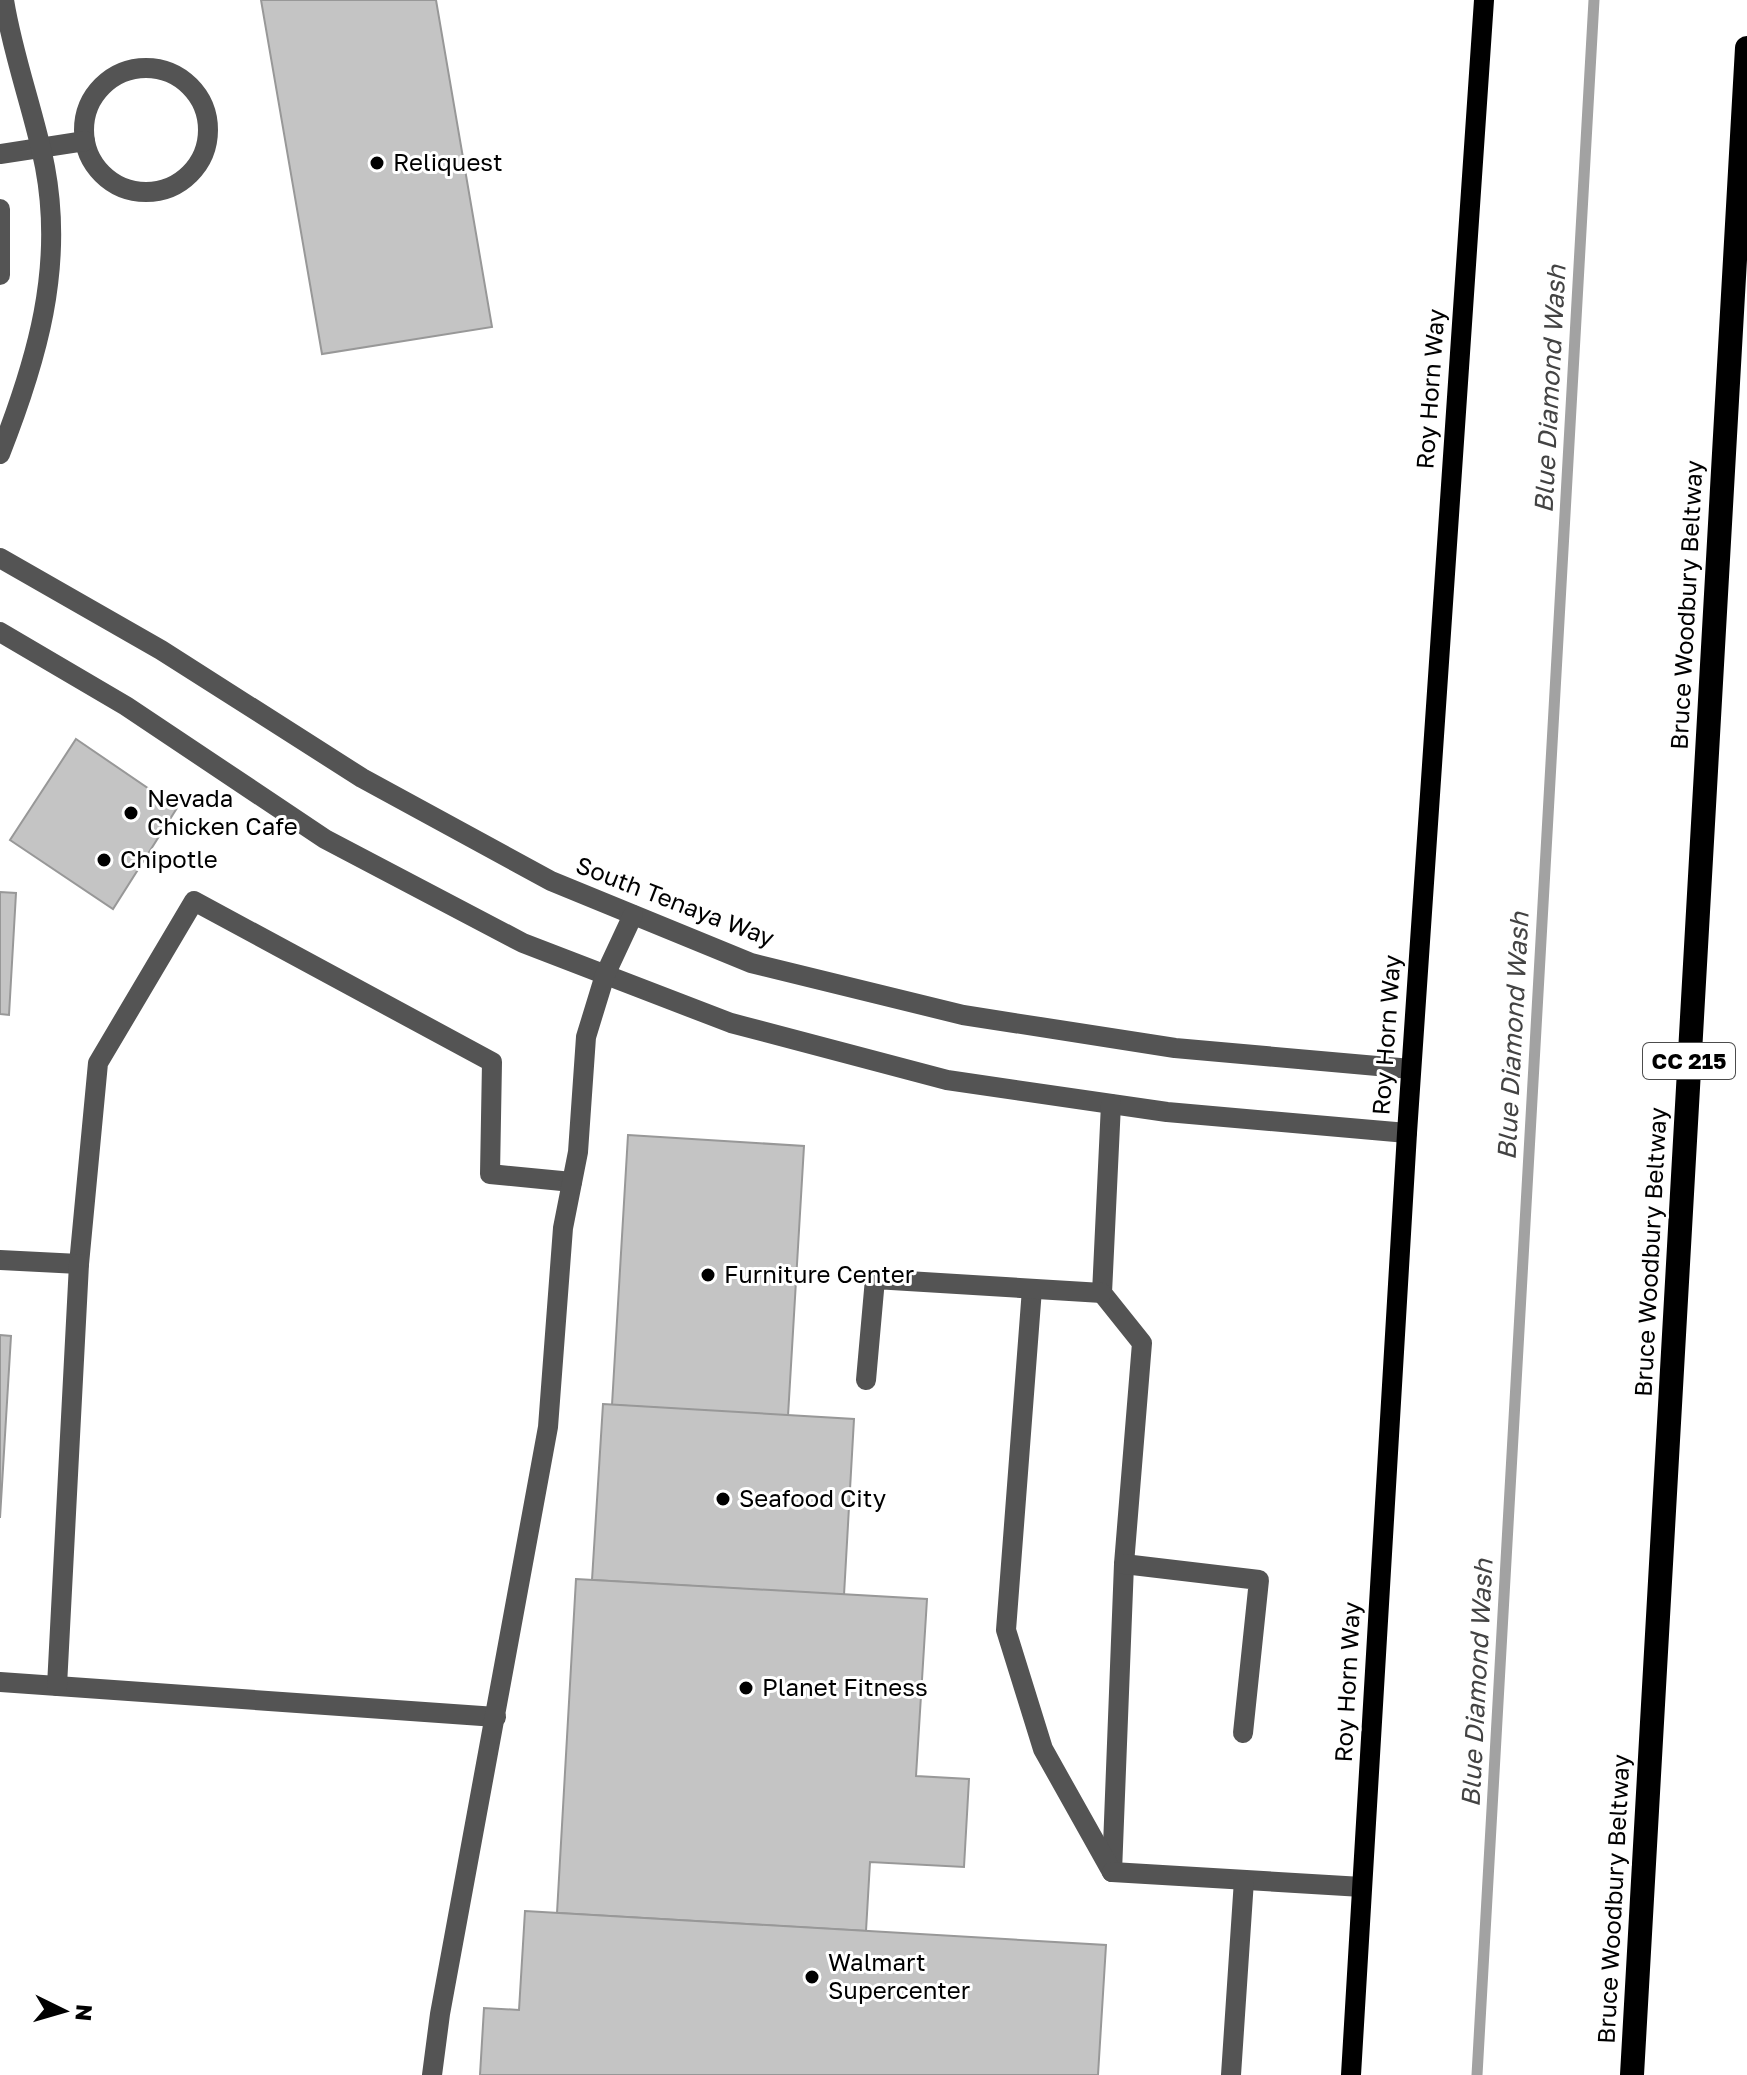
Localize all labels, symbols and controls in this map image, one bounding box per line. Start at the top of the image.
place label: Reliquest [393,147,503,176]
marker: Reliquest [368,154,386,172]
water label: Blue Diamond Wash [1528,263,1572,514]
street label: Roy Horn Way [1409,308,1450,470]
street label: Bruce Woodbury Beltway [1663,459,1708,750]
place label: Nevada Chicken Cafe [147,783,298,840]
marker: Nevada Chicken Cafe [122,804,140,822]
place label: Chipotle [120,844,218,873]
street label: South Tenaya Way [572,849,779,952]
marker: Chipotle [95,851,113,869]
water label: Blue Diamond Wash [1491,910,1535,1161]
street label: Roy Horn Way [1365,954,1406,1116]
road number: CC 215 [1643,1043,1735,1079]
street label: Bruce Woodbury Beltway [1627,1106,1672,1397]
place label: Furniture Center [724,1259,914,1288]
marker: Furniture Center [699,1266,717,1284]
place label: Seafood City [739,1483,886,1512]
marker: Seafood City [714,1490,732,1508]
water label: Blue Diamond Wash [1455,1557,1499,1808]
street label: Roy Horn Way [1328,1601,1365,1763]
place label: Planet Fitness [762,1672,928,1701]
marker: Planet Fitness [737,1679,755,1697]
street label: Bruce Woodbury Beltway [1590,1753,1635,2044]
place label: Walmart Supercenter [828,1947,970,2004]
marker: Walmart Supercenter [803,1968,821,1986]
north arrow [24,1971,104,2051]
text: N [70,2003,99,2022]

